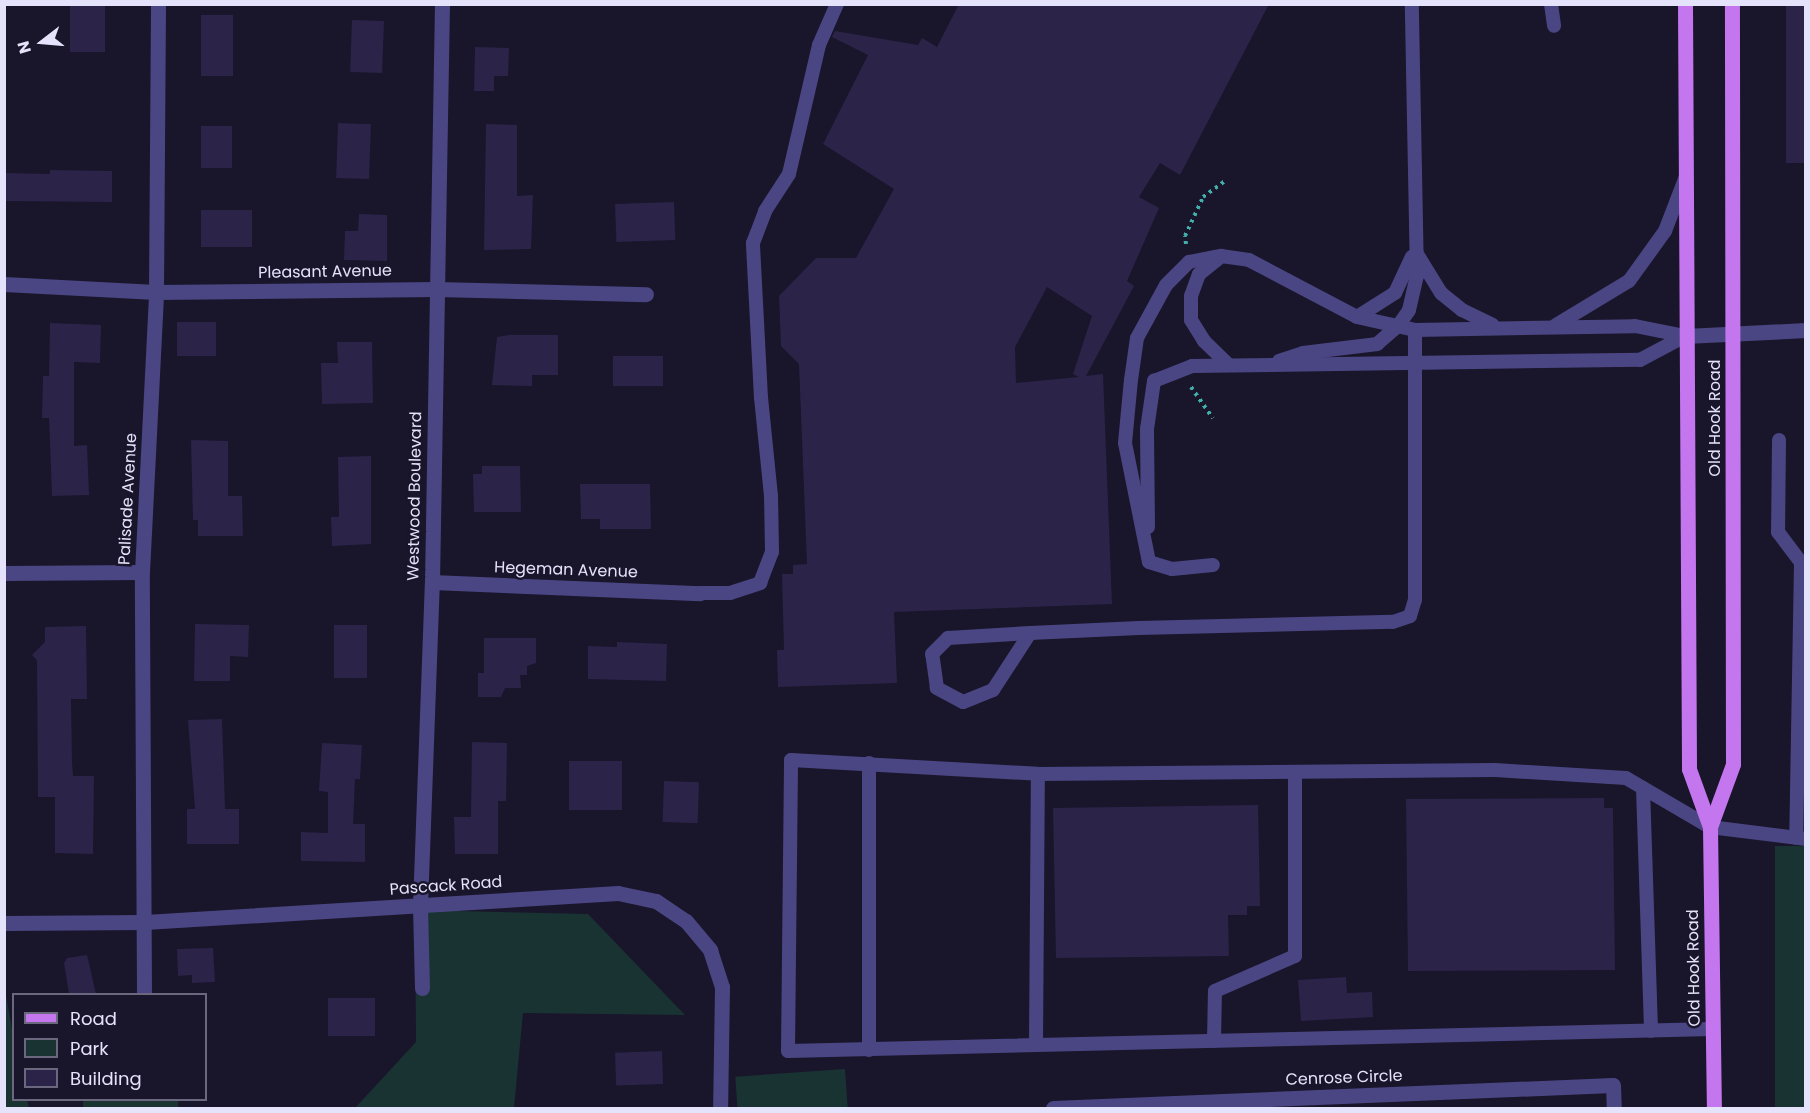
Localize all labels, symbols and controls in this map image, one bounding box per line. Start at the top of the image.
north arrow [12,12,72,72]
text: N [12,38,37,56]
street label: Pleasant Avenue [258,261,392,283]
street label: Old Hook Road [1705,359,1725,477]
street label: Westwood Boulevard [404,411,426,581]
street label: Palisade Avenue [115,432,141,566]
street label: Hegeman Avenue [494,558,638,582]
street label: Pascack Road [389,872,503,900]
street label: Old Hook Road [1683,909,1705,1027]
legend [12,993,207,1101]
text: Road [70,1006,117,1031]
text: Park [70,1036,109,1061]
text: Building [70,1066,142,1091]
street label: Cenrose Circle [1285,1066,1403,1090]

